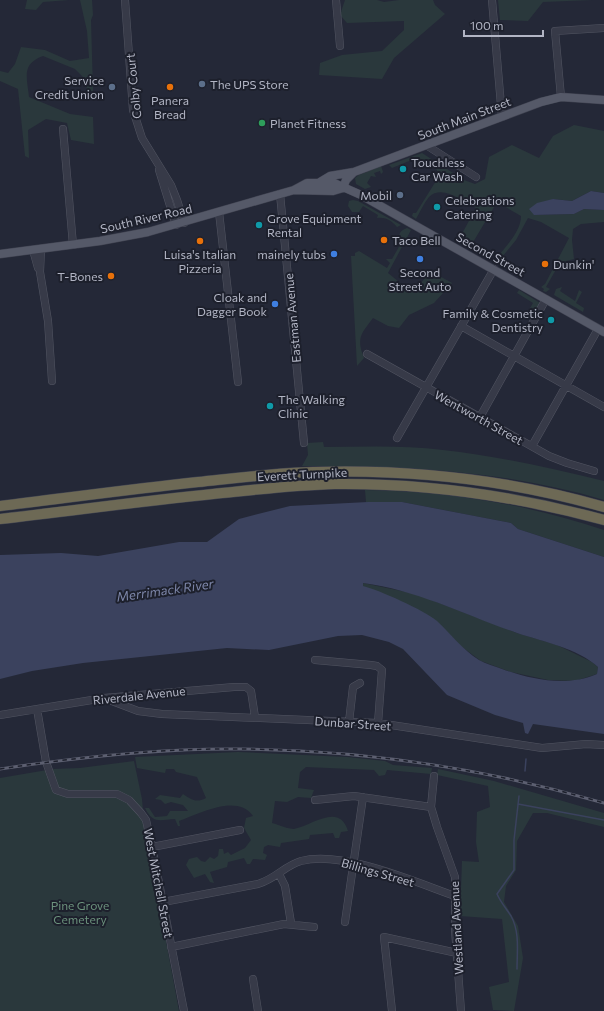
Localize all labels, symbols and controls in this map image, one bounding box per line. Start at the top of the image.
scale bar [464,12,543,38]
text: 100 m [470,18,504,32]
street label: Colby Court [123,53,143,119]
place label: Service Credit Union [35,73,104,101]
place label: The UPS Store [210,77,289,91]
marker: The UPS Store [197,79,207,89]
marker: Service Credit Union [107,82,117,92]
marker: Panera Bread [165,82,175,92]
place label: Panera Bread [151,93,189,121]
street label: South Main Street [415,94,513,142]
place label: Planet Fitness [270,116,346,130]
marker: Planet Fitness [257,118,267,128]
place label: Touchless Car Wash [411,155,465,183]
marker: Touchless Car Wash [398,164,408,174]
place label: Mobil [360,188,392,202]
marker: Mobil [395,190,405,200]
place label: Celebrations Catering [445,193,515,221]
street label: South River Road [99,201,193,235]
marker: Celebrations Catering [432,202,442,212]
place label: Grove Equipment Rental [267,211,362,239]
marker: Grove Equipment Rental [254,220,264,230]
street label: Second Street [454,229,528,279]
place label: Taco Bell [392,233,441,247]
marker: Taco Bell [379,235,389,245]
marker: Luisa's Italian Pizzeria [195,236,205,246]
place label: Luisa's Italian Pizzeria [164,247,236,275]
place label: mainely tubs [257,247,326,261]
marker: mainely tubs [329,249,339,259]
marker: Second Street Auto [415,254,425,264]
place label: Dunkin' [553,257,594,271]
marker: Dunkin' [540,259,550,269]
place label: Second Street Auto [388,265,452,293]
place label: T-Bones [57,269,103,283]
marker: T-Bones [106,271,116,281]
street label: Eastman Avenue [281,273,303,363]
place label: Cloak and Dagger Book [197,290,267,318]
marker: Cloak and Dagger Book [270,299,280,309]
place label: Family & Cosmetic Dentistry [442,306,543,334]
marker: Family & Cosmetic Dentistry [546,315,556,325]
street label: Wentworth Street [432,387,526,447]
place label: The Walking Clinic [278,392,346,420]
marker: The Walking Clinic [265,401,275,411]
street label: Everett Turnpike [257,465,347,483]
water label: Merrimack River [115,575,215,605]
street label: Riverdale Avenue [92,683,186,707]
street label: Dunbar Street [314,713,392,733]
street label: West Mitchell Street [142,827,176,939]
street label: Billings Street [340,855,416,889]
street label: Westland Avenue [447,881,465,975]
park label: Pine Grove Cemetery [51,898,109,926]

